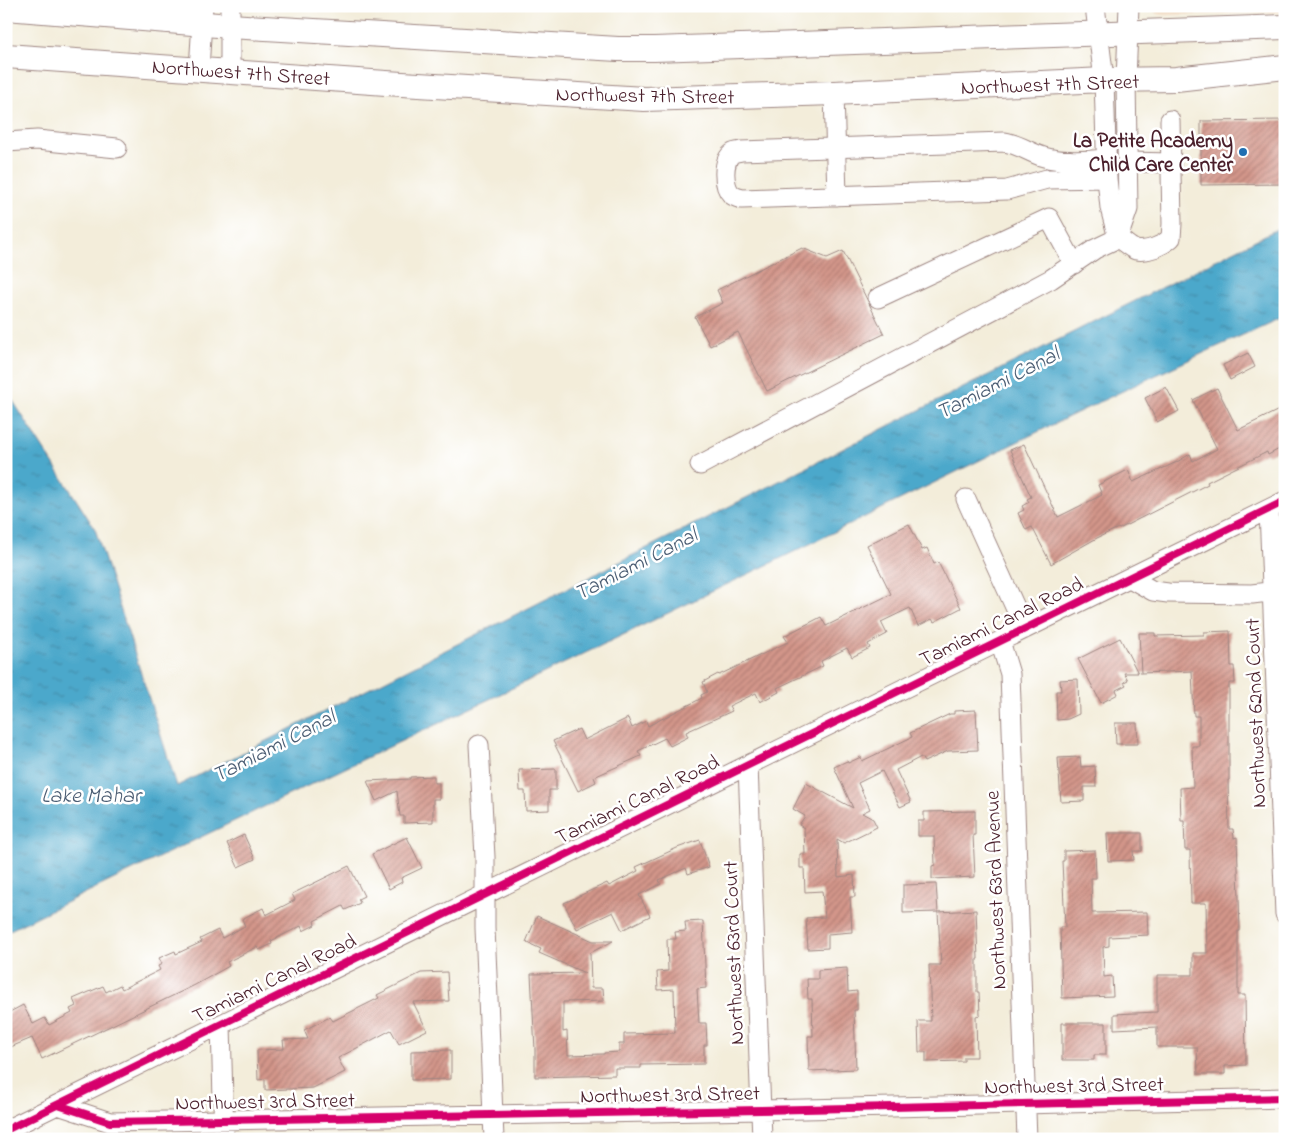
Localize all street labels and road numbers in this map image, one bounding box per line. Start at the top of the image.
street label: Northwest 7th Street [151,53,331,95]
street label: Northwest 7th Street [960,68,1140,104]
street label: Northwest 7th Street [555,80,735,114]
street label: Tamiami Canal Road [915,570,1089,676]
street label: Northwest 62nd Court [1239,618,1275,808]
street label: Tamiami Canal Road [551,748,725,854]
street label: Northwest 63rd Avenue [979,789,1015,990]
street label: Northwest 63rd Court [717,860,753,1046]
street label: Tamiami Canal Road [188,927,362,1033]
street label: Northwest 3rd Street [984,1070,1164,1104]
street label: Northwest 3rd Street [580,1079,760,1113]
street label: Northwest 3rd Street [175,1086,355,1120]

